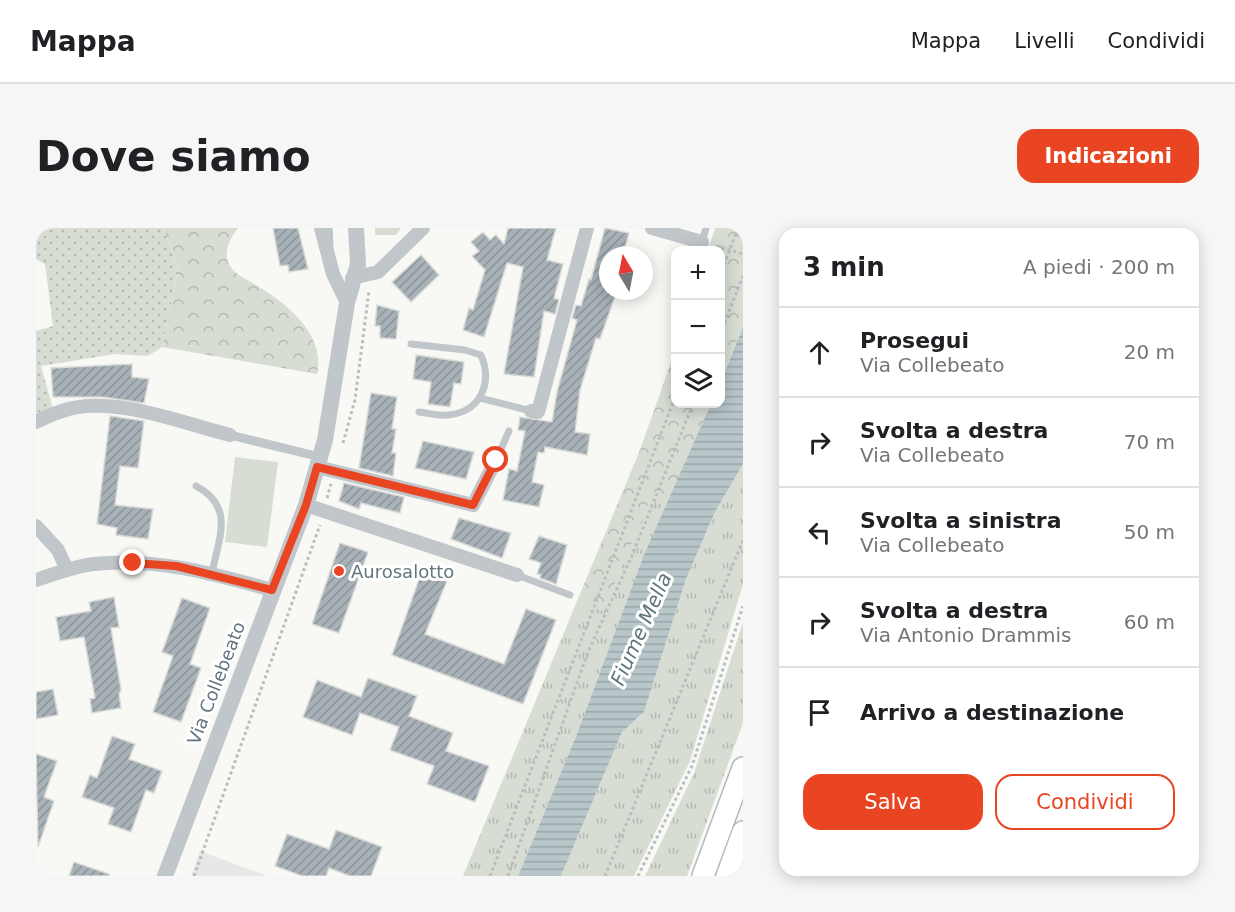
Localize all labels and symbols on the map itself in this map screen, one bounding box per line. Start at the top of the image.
north arrow [599,246,653,300]
route start [482,446,508,472]
route end [119,549,145,575]
place label: Aurosalotto [351,561,454,582]
marker: Aurosalotto [332,564,346,578]
water label: Fiume Mella [605,569,677,689]
street label: Via Collebeato [183,619,249,747]

